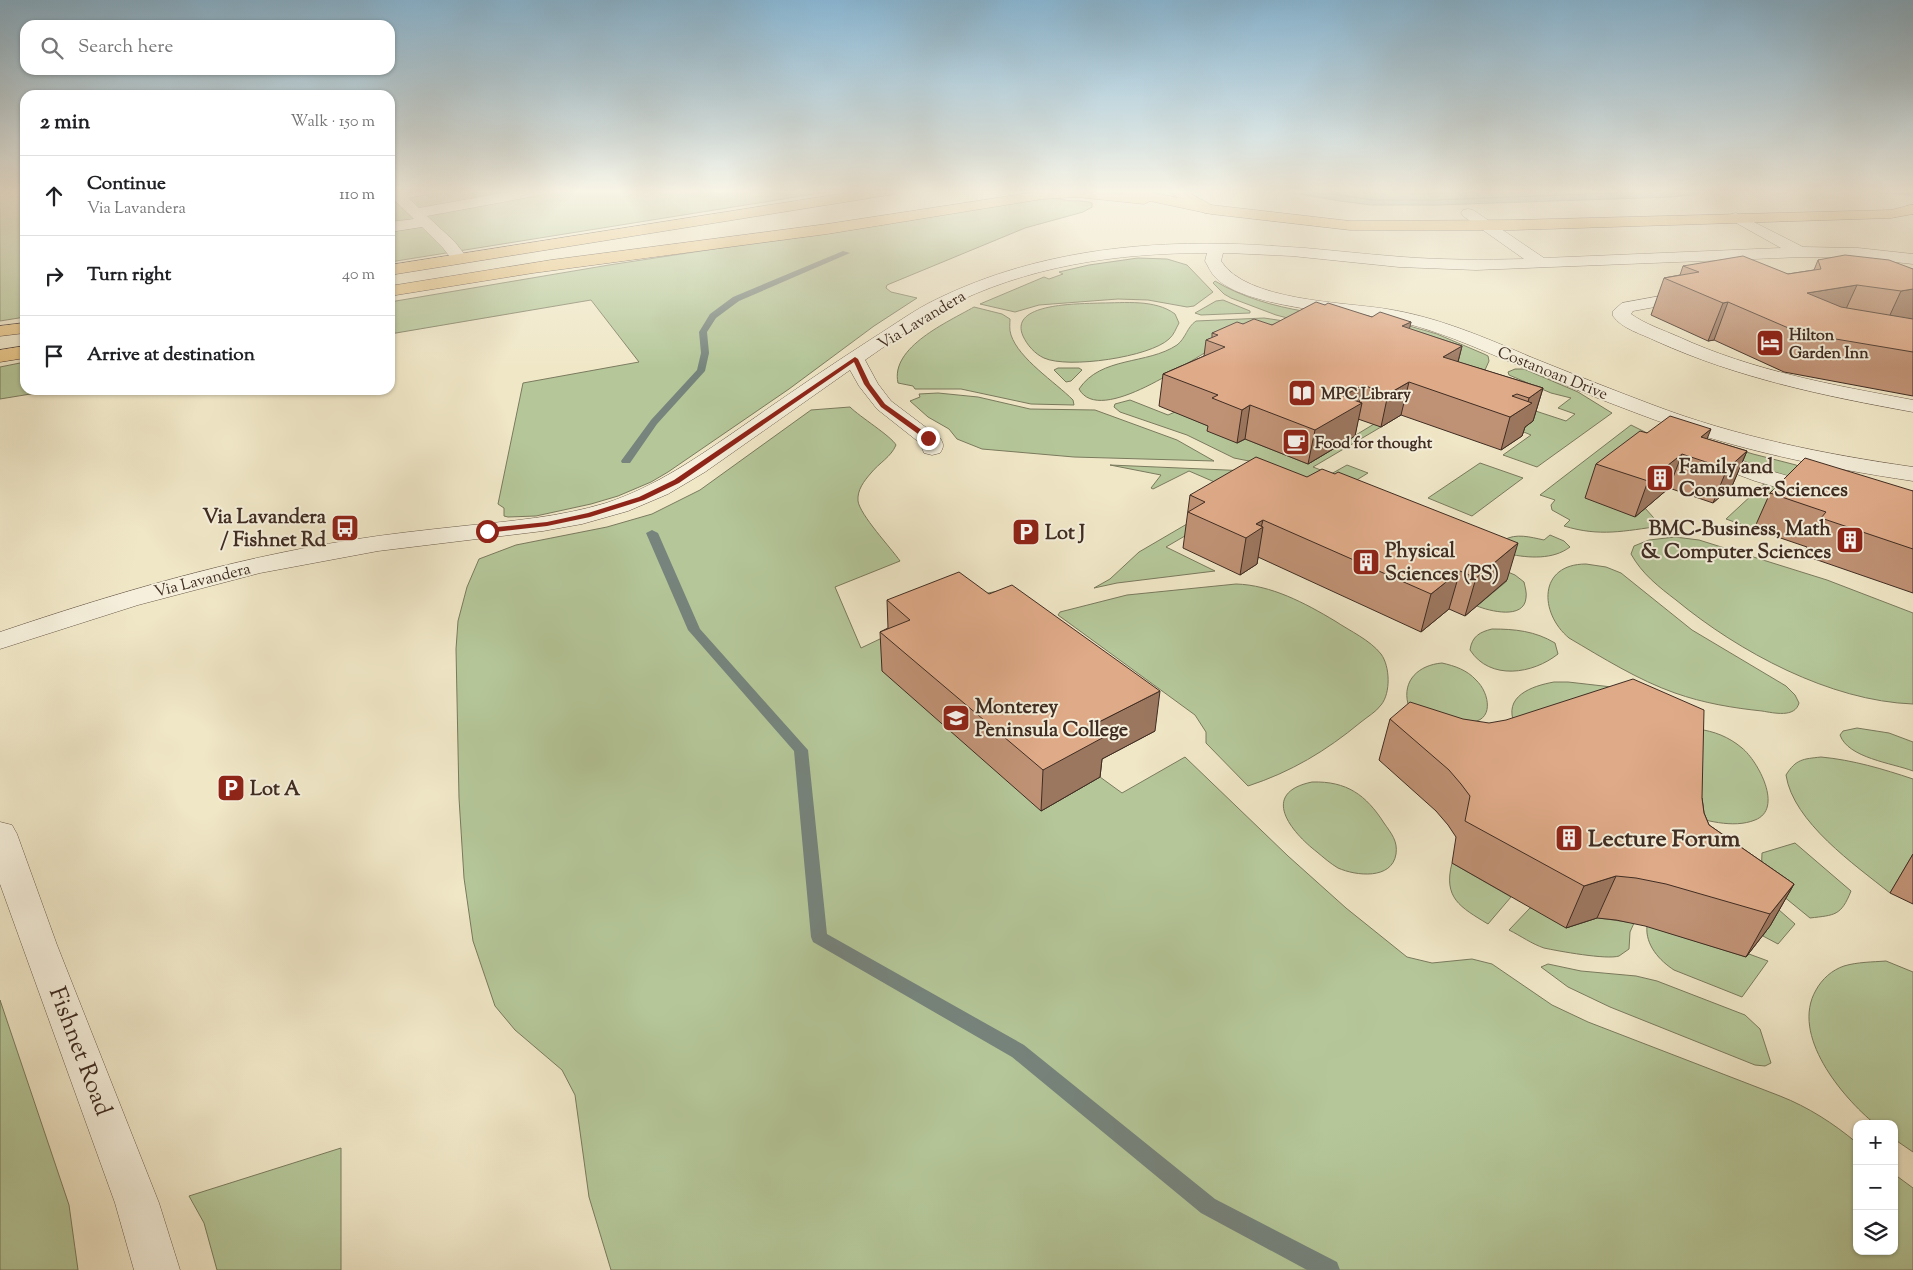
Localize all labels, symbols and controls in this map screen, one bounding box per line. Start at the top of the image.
search box [20,20,395,75]
icon: search [38,34,66,62]
text: Search here [78,34,173,61]
text: 2 min [40,108,90,138]
text: Walk · 150 m [291,111,375,134]
text: Continue [87,171,166,198]
icon: ahead [40,182,68,210]
text: 110 m [339,184,375,207]
text: Via Lavandera [87,198,186,221]
icon: right [40,262,68,290]
text: Turn right [87,262,171,289]
text: 40 m [342,264,375,287]
street label: Via Lavandera [874,286,971,356]
place label: Hilton Garden Inn [1789,325,1869,366]
hotel icon: Hilton Garden Inn [1755,328,1785,358]
icon: arrive [40,342,68,370]
text: Arrive at destination [87,342,255,369]
street label: Costanoan Drive [1493,342,1611,407]
library icon: MPC Library [1287,378,1317,408]
place label: MPC Library [1321,384,1411,407]
route end [917,427,940,450]
cafe icon: Food for thought [1281,427,1311,457]
place label: Food for thought [1315,433,1433,456]
place label: Family and Consumer Sciences [1679,454,1848,506]
building icon: Family and Consumer Sciences [1645,463,1675,493]
place label: Via Lavandera / Fishnet Rd [202,504,327,556]
bus stop icon: Via Lavandera / Fishnet Rd [330,513,360,543]
place label: BMC-Business, Math & Computer Sciences [1641,516,1831,568]
parking icon: Lot J [1011,517,1041,547]
route start [476,520,499,543]
place label: Lot J [1045,520,1085,549]
building icon: BMC-Business, Math & Computer Sciences [1835,525,1865,555]
place label: Physical Sciences (PS) [1385,538,1499,590]
building icon: Physical Sciences (PS) [1351,547,1381,577]
street label: Via Lavandera [152,558,254,605]
place label: Monterey Peninsula College [975,694,1128,746]
school or university icon: Monterey Peninsula College [941,703,971,733]
parking icon: Lot A [216,773,246,803]
place label: Lot A [250,776,301,805]
building icon: Lecture Forum [1554,823,1584,853]
place label: Lecture Forum [1588,823,1741,857]
street label: Fishnet Road [39,982,119,1121]
map controls [1853,1120,1898,1255]
button: + [1853,1120,1898,1165]
button: − [1853,1165,1898,1210]
button: layers [1853,1210,1898,1255]

